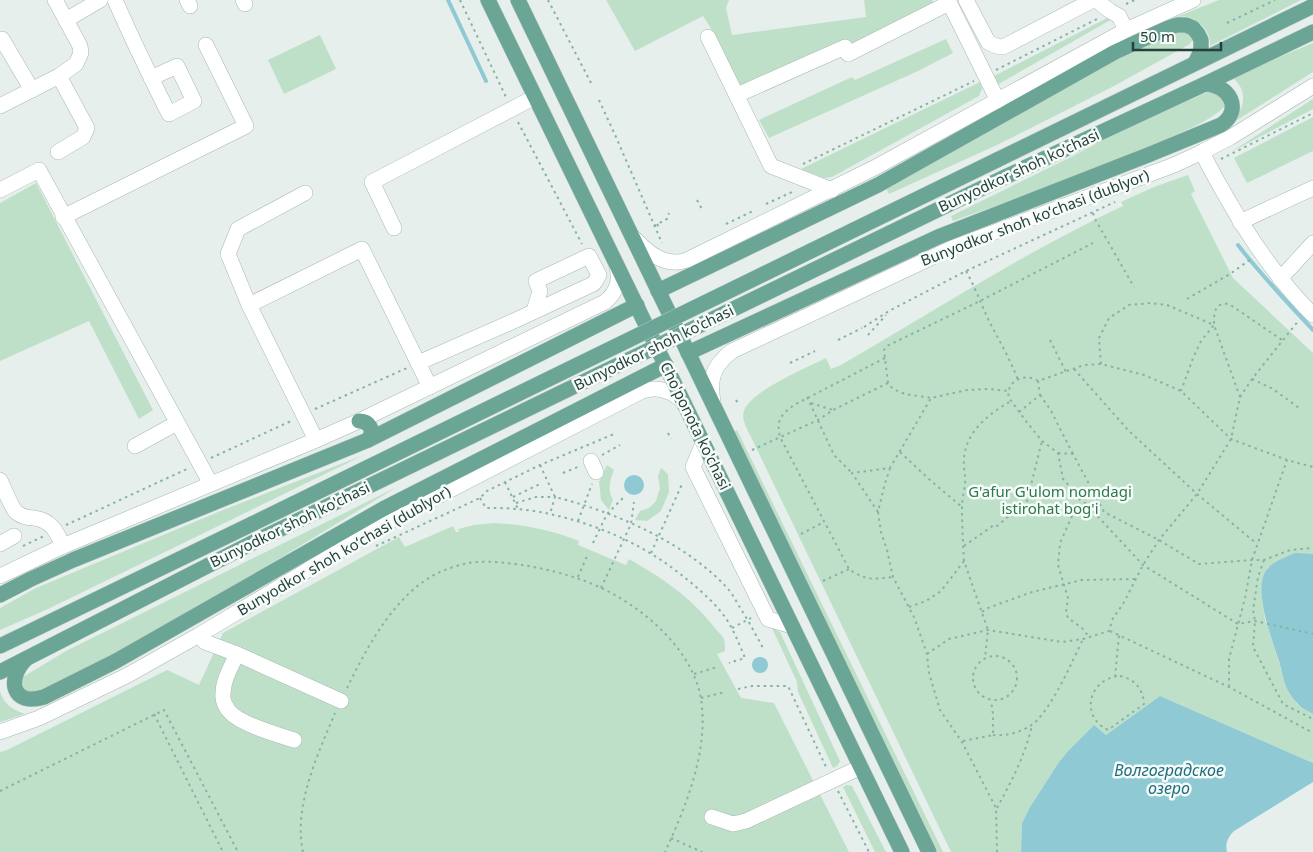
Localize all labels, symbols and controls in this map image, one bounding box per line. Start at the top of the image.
scale bar [1133,20,1220,52]
text: 50 m [1140,26,1175,46]
street label: Bunyodkor shoh ko'chasi [935,124,1102,216]
street label: Bunyodkor shoh koʻchasi (dublyor) [918,164,1152,270]
street label: Bunyodkor shoh ko'chasi [570,300,737,395]
street label: Cho'ponota ko'chasi [656,358,736,493]
street label: Bunyodkor shoh ko'chasi [206,477,373,572]
street label: Bunyodkor shoh koʻchasi (dublyor) [233,481,454,620]
park label: G'afur G'ulom nomdagi istirohat bog'i [968,481,1132,518]
water label: Волгоградское озеро [1114,759,1224,799]

